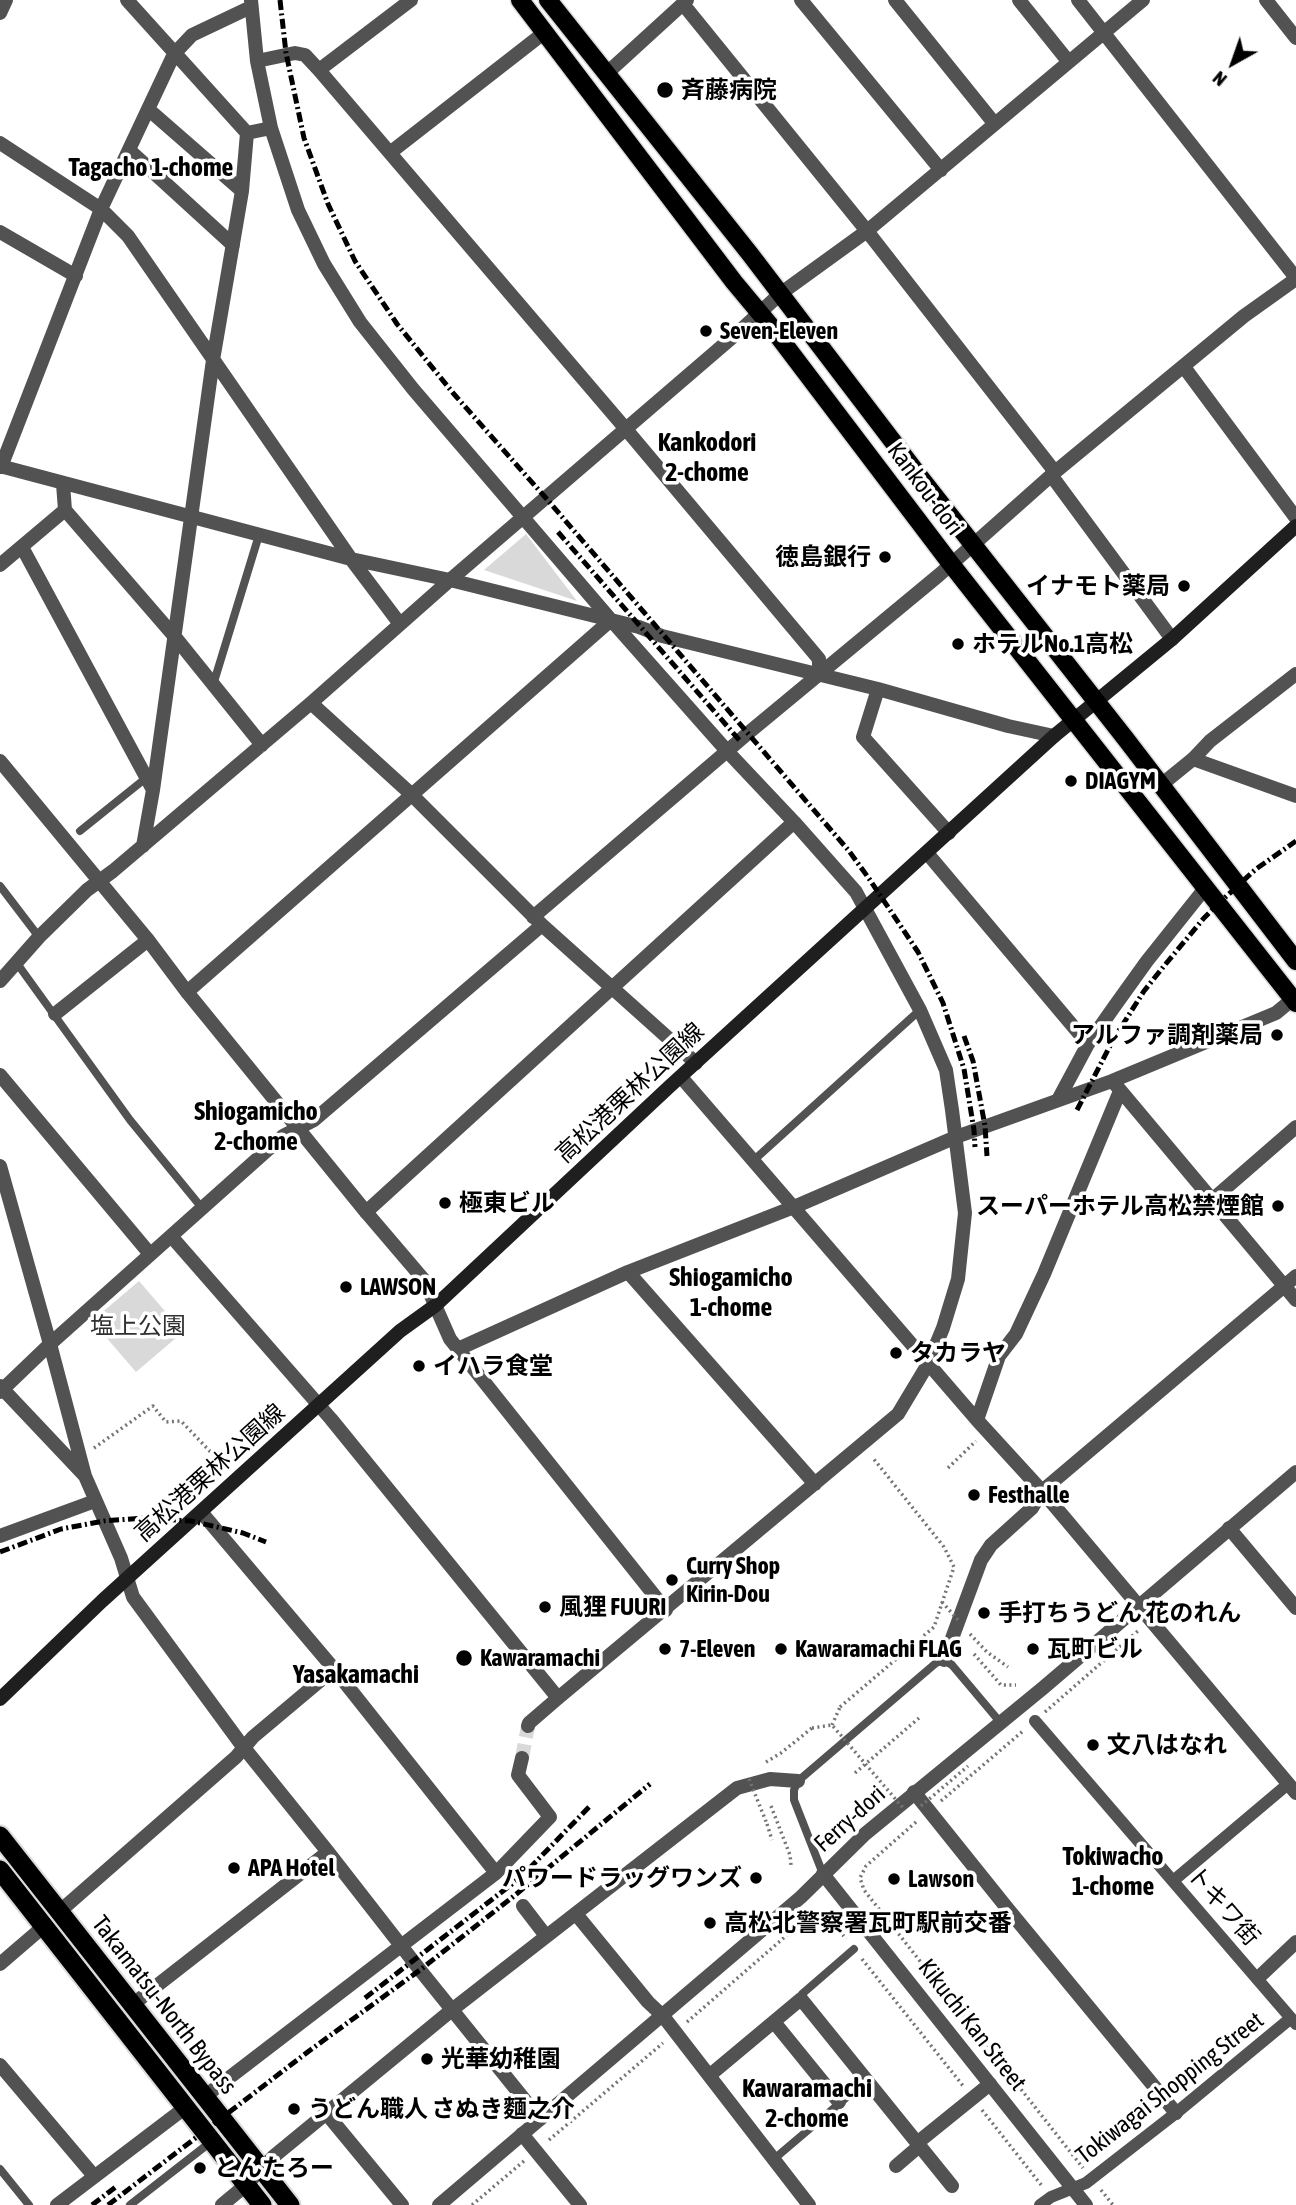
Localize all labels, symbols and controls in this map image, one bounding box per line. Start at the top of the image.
north arrow [1198,28,1268,98]
text: N [1208,67,1231,91]
place label: 斉藤病院 [681,76,777,104]
marker: 斉藤病院 [655,80,675,100]
district label: Tagacho 1-chome [69,152,233,184]
place label: Seven-Eleven [720,317,838,345]
marker: Seven-Eleven [698,323,714,339]
district label: Kankodori 2-chome [658,427,756,488]
street label: Kankou-dori [881,437,969,541]
place label: 徳島銀行 [775,543,871,571]
marker: 徳島銀行 [877,549,893,565]
place label: イナモト薬局 [1026,572,1170,600]
marker: イナモト薬局 [1176,578,1192,594]
place label: ホテルNo.1高松 [972,630,1133,658]
marker: ホテルNo.1高松 [950,636,966,652]
place label: DIAGYM [1085,767,1156,795]
marker: DIAGYM [1063,773,1079,789]
street label: 高松港栗林公園線 [550,1017,710,1169]
place label: アルファ調剤薬局 [1071,1021,1263,1049]
marker: アルファ調剤薬局 [1269,1027,1285,1043]
district label: Shiogamicho 2-chome [194,1096,318,1158]
place label: 極東ビル [459,1189,555,1217]
place label: スーパーホテル高松禁煙館 [976,1192,1264,1220]
marker: 極東ビル [437,1195,453,1211]
marker: スーパーホテル高松禁煙館 [1270,1198,1286,1214]
district label: Shiogamicho 1-chome [669,1262,793,1324]
place label: LAWSON [360,1273,436,1301]
marker: LAWSON [338,1279,354,1295]
park label: 塩上公園 [90,1312,186,1340]
place label: タカラヤ [910,1339,1006,1367]
marker: タカラヤ [888,1345,904,1361]
place label: イハラ食堂 [433,1352,553,1380]
marker: イハラ食堂 [411,1358,427,1374]
street label: 高松港栗林公園線 [129,1398,291,1548]
place label: Festhalle [988,1481,1070,1509]
marker: Festhalle [966,1487,982,1503]
place label: Curry Shop Kirin-Dou [686,1552,780,1608]
marker: Curry Shop Kirin-Dou [664,1572,680,1588]
place label: 風狸 FUURI [559,1593,666,1621]
marker: 風狸 FUURI [537,1599,553,1615]
place label: 手打ちうどん 花のれん [998,1599,1241,1627]
marker: 手打ちうどん 花のれん [976,1605,992,1621]
place label: 7-Eleven [679,1635,755,1663]
place label: Kawaramachi FLAG [795,1635,962,1663]
place label: 瓦町ビル [1047,1635,1143,1663]
marker: 7-Eleven [657,1641,673,1657]
marker: Kawaramachi FLAG [773,1641,789,1657]
marker: 瓦町ビル [1025,1641,1041,1657]
place label: Kawaramachi [480,1644,600,1672]
marker: Kawaramachi [454,1648,474,1668]
district label: Yasakamachi [293,1659,419,1691]
place label: 文八はなれ [1107,1731,1227,1759]
marker: 文八はなれ [1085,1737,1101,1753]
street label: Ferry-dori [809,1780,891,1858]
district label: Tokiwacho 1-chome [1062,1841,1164,1902]
place label: APA Hotel [248,1854,335,1882]
marker: APA Hotel [226,1860,242,1876]
street label: トキワ街 [1181,1860,1265,1952]
place label: パワードラッグワンズ [502,1864,742,1892]
place label: Lawson [908,1865,974,1893]
marker: パワードラッグワンズ [748,1870,764,1886]
marker: Lawson [886,1871,902,1887]
place label: 高松北警察署瓦町駅前交番 [724,1909,1012,1937]
street label: Takamatsu-North Bypass [86,1910,242,2100]
marker: 高松北警察署瓦町駅前交番 [702,1915,718,1931]
street label: Kikuchi Kan Street [912,1954,1032,2096]
street label: Tokiwagai Shopping Street [1071,2006,1269,2170]
place label: 光華幼稚園 [441,2045,561,2073]
marker: 光華幼稚園 [419,2051,435,2067]
district label: Kawaramachi 2-chome [742,2073,872,2134]
place label: うどん職人 さぬき麵之介 [308,2095,575,2123]
marker: うどん職人 さぬき麵之介 [286,2101,302,2117]
place label: とんたろー [214,2154,334,2182]
marker: とんたろー [192,2160,208,2176]

